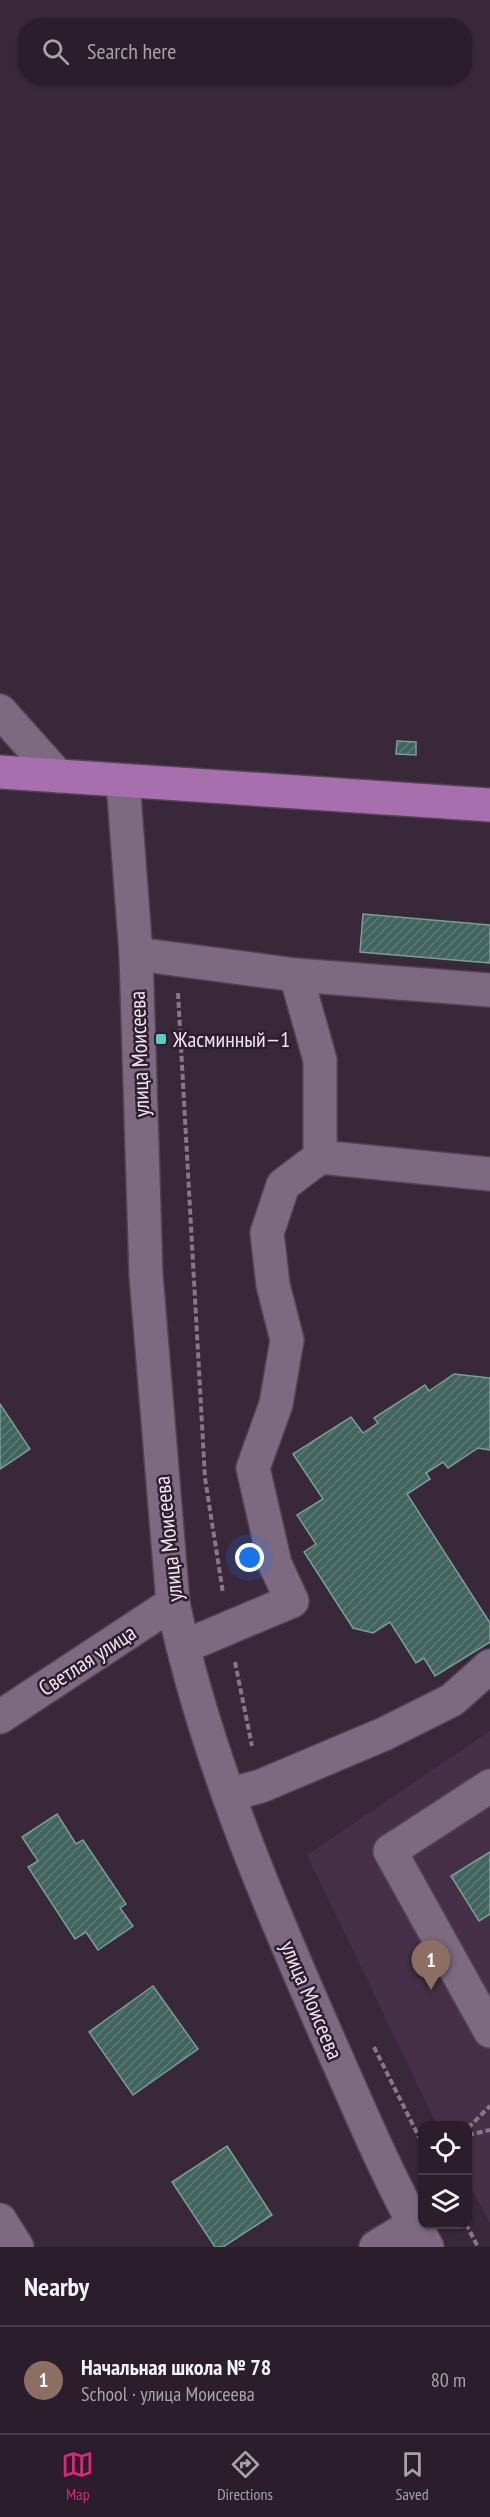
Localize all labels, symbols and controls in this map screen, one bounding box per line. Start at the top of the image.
search box [18,18,472,84]
icon: search [39,35,72,68]
text: Search here [87,37,176,65]
street label: улица Моисеева [123,991,155,1117]
place label: Жасминный—1 [172,1025,290,1053]
marker: Жасминный—1 [154,1032,168,1046]
street label: улица Моисеева [147,1475,189,1603]
your location [235,1543,264,1572]
street label: Светлая улица [33,1618,141,1702]
street label: улица Моисеева [274,1936,350,2064]
pin: 1 [412,1940,450,1990]
map controls [418,2121,472,2229]
button: locate [418,2121,472,2175]
button: layers [418,2175,472,2229]
text: Nearby [24,2270,89,2303]
text: Начальная школа № 78 [81,2353,271,2381]
text: 1 [39,2367,48,2393]
text: 80 m [431,2367,466,2393]
text: School · улица Моисеева [81,2381,255,2407]
tab: Map [61,2448,94,2504]
tab: Directions [217,2448,273,2504]
tab: Saved [396,2448,429,2504]

